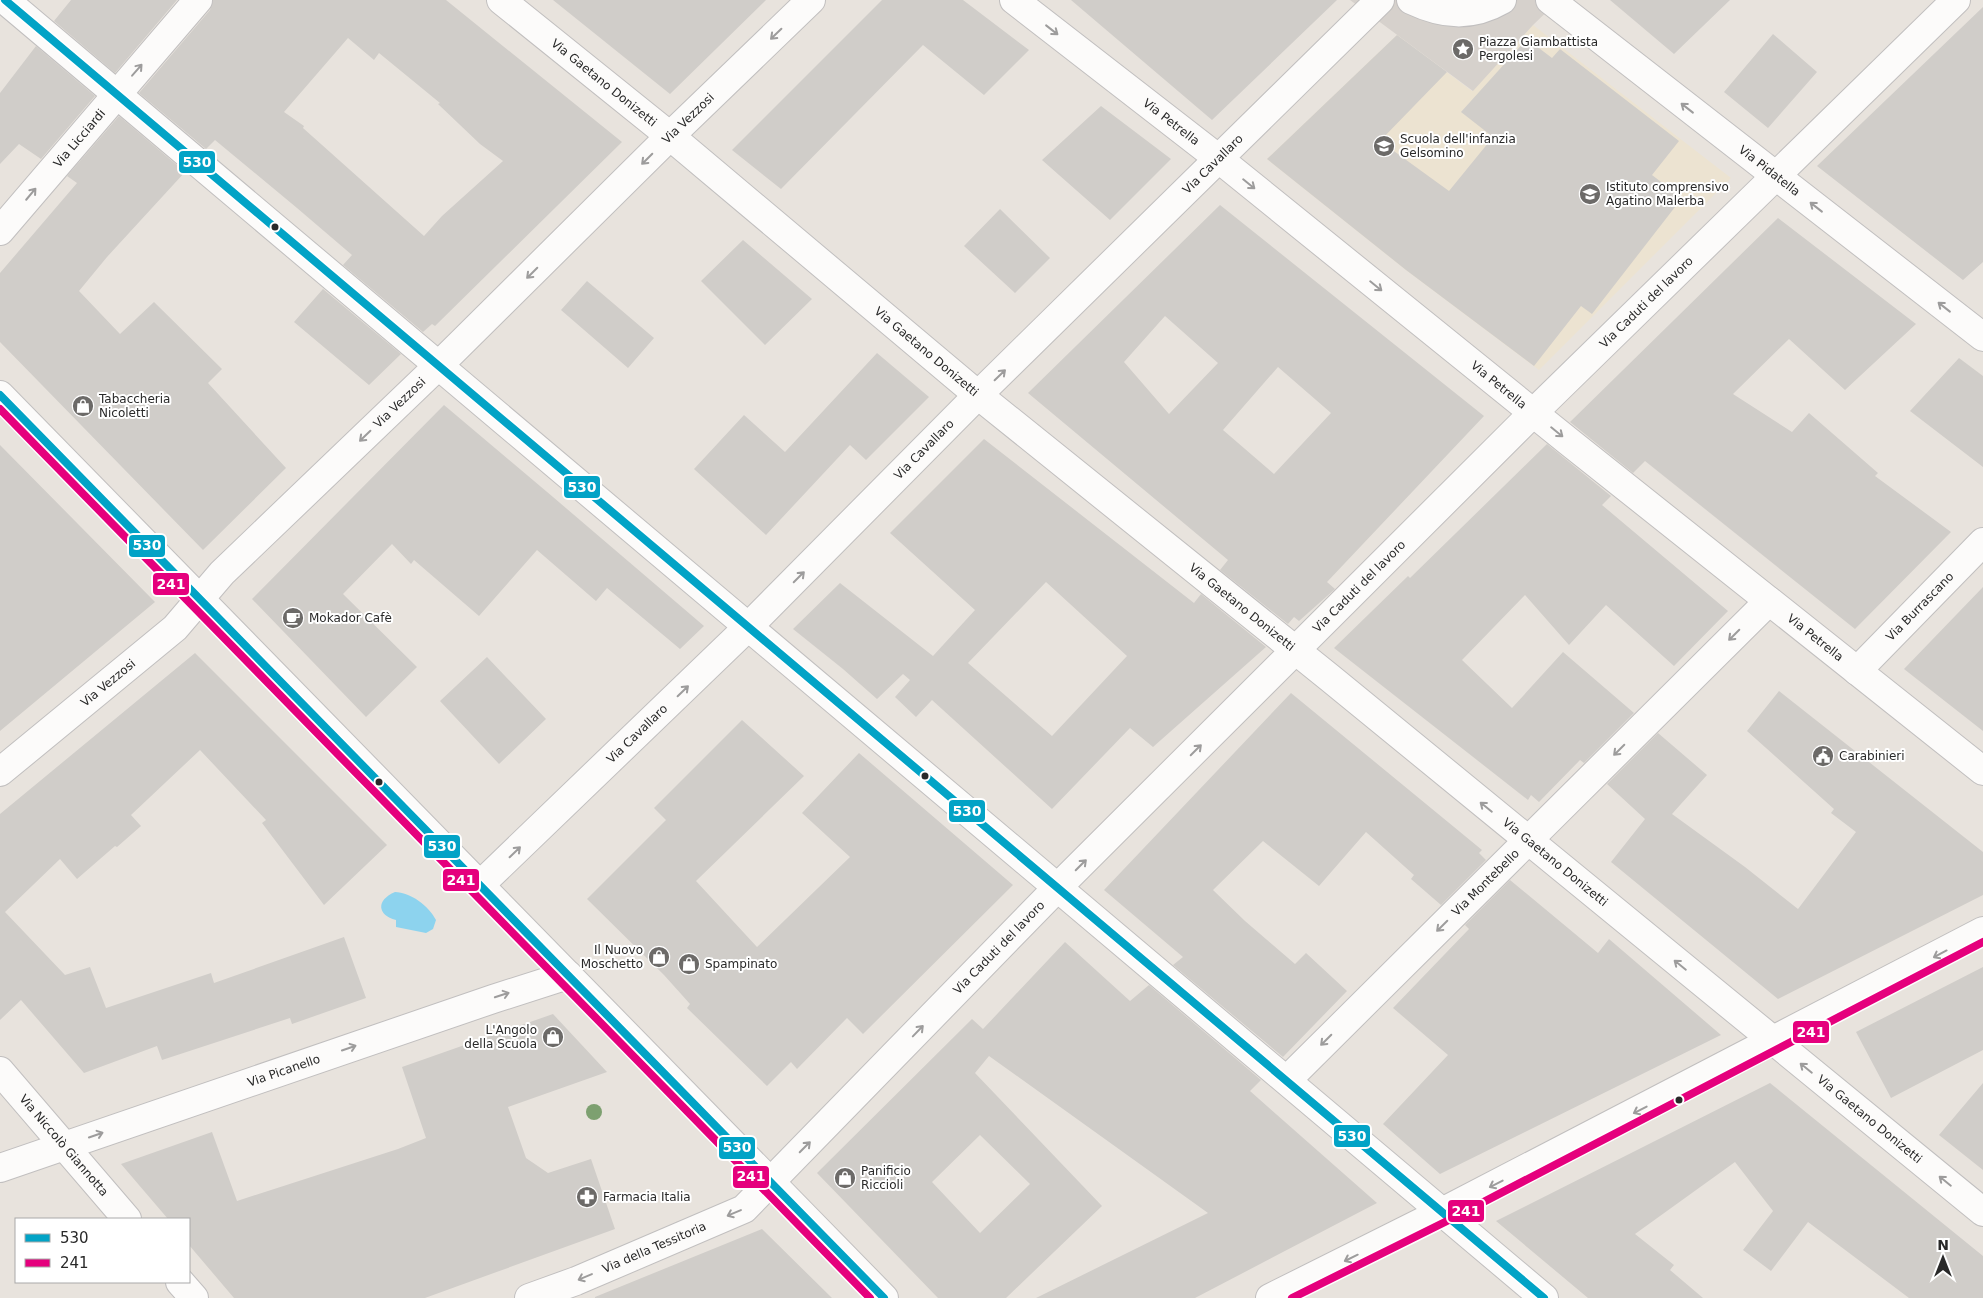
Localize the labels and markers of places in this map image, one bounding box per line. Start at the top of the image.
place label: Piazza Giambattista Pergolesi [1479,35,1598,63]
place icon: Piazza Giambattista Pergolesi [1451,37,1475,61]
place label: Scuola dell'infanzia Gelsomino [1400,132,1516,160]
school or university icon: Scuola dell'infanzia Gelsomino [1372,134,1396,158]
place label: Istituto comprensivo Agatino Malerba [1606,180,1729,208]
school or university icon: Istituto comprensivo Agatino Malerba [1578,182,1602,206]
unlabelled marker [270,222,280,232]
place label: Tabaccheria Nicoletti [98,392,170,420]
shop icon: Tabaccheria Nicoletti [71,394,95,418]
cafe icon: Mokador Cafè [281,606,305,630]
place label: Mokador Cafè [309,611,392,625]
public building icon: Carabinieri [1811,744,1835,768]
place label: Carabinieri [1839,749,1905,763]
unlabelled marker [920,771,930,781]
unlabelled marker [374,777,384,787]
place label: Il Nuovo Moschetto [581,943,643,971]
shop icon: Il Nuovo Moschetto [647,945,671,969]
shop icon: Spampinato [677,952,701,976]
place label: Spampinato [705,957,777,971]
place label: L'Angolo della Scuola [464,1023,537,1051]
shop icon: L'Angolo della Scuola [541,1025,565,1049]
unlabelled marker [1674,1095,1684,1105]
place label: Panificio Riccioli [861,1164,911,1192]
shop icon: Panificio Riccioli [833,1166,857,1190]
pharmacy icon: Farmacia Italia [575,1185,599,1209]
place label: Farmacia Italia [603,1190,691,1204]

